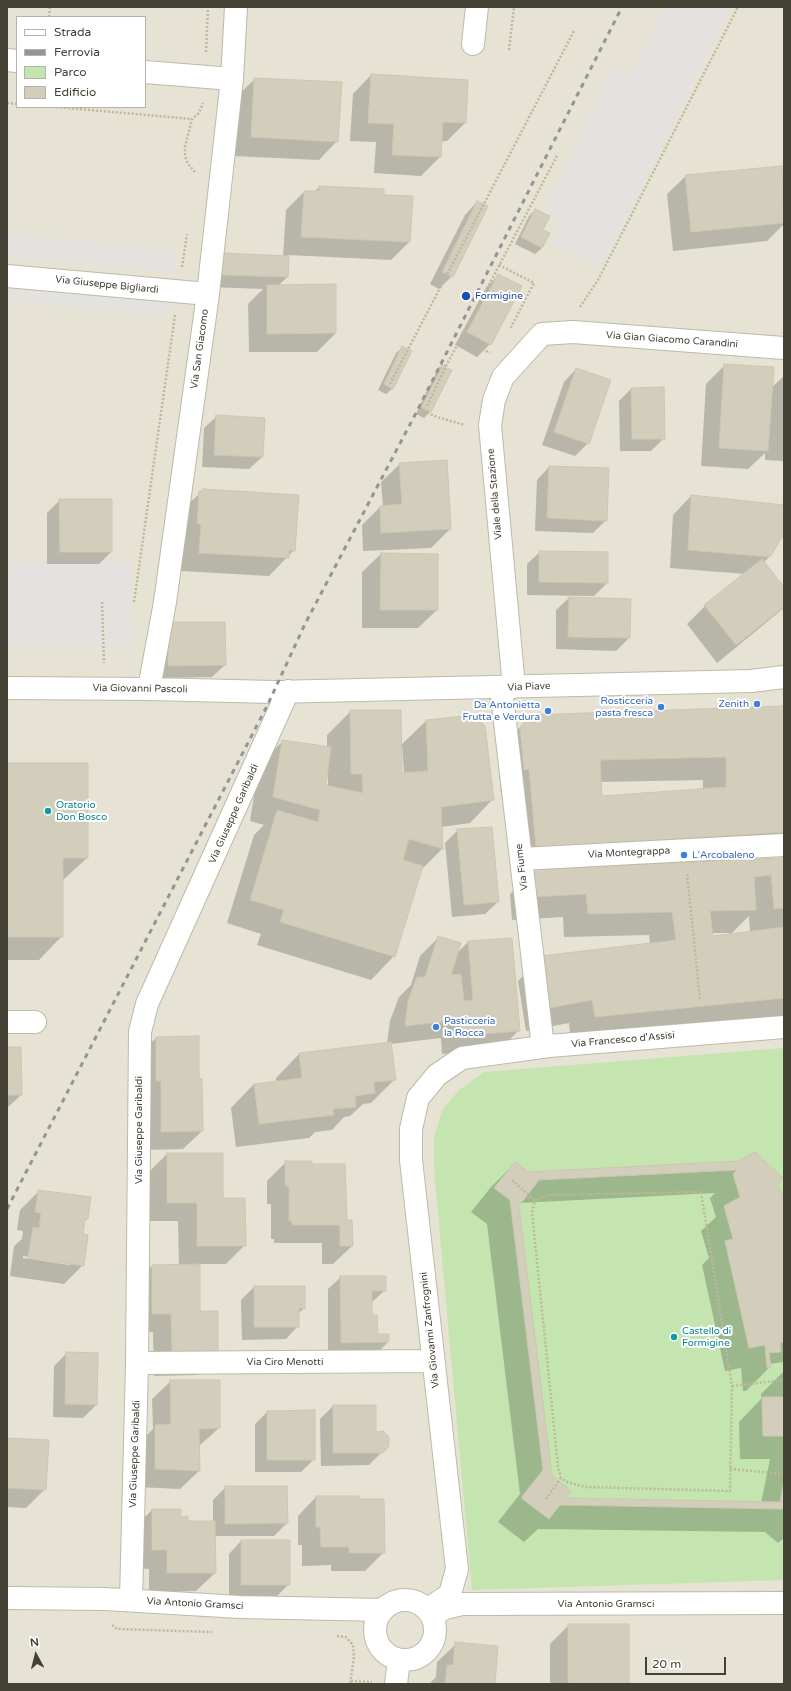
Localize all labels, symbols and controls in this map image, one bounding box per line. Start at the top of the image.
legend [16,16,146,108]
text: Strada [54,25,91,39]
text: Ferrovia [54,45,100,59]
text: Parco [54,65,87,79]
text: Edificio [54,85,96,99]
street label: Via Giuseppe Bigliardi [55,274,159,296]
marker: Formigine [460,290,472,302]
place label: Formigine [475,290,523,302]
street label: Via San Giacomo [188,308,212,390]
street label: Via Gian Giacomo Carandini [606,329,738,351]
street label: Viale della Stazione [485,448,505,540]
street label: Via Piave [507,680,551,694]
street label: Via Giovanni Pascoli [92,682,188,696]
place label: Rosticceria pasta fresca [595,695,653,718]
place label: Zenith [718,698,749,710]
place label: Da Antonietta Frutta e Verdura [463,699,540,722]
marker: Zenith [752,699,762,709]
marker: Rosticceria pasta fresca [656,702,666,712]
marker: Da Antonietta Frutta e Verdura [543,706,553,716]
street label: Via Giuseppe Garibaldi [207,762,261,866]
place label: Oratorio Don Bosco [56,799,107,822]
marker: Oratorio Don Bosco [43,806,53,816]
street label: Via Fiume [513,843,531,891]
street label: Via Montegrappa [587,845,671,861]
place label: L'Arcobaleno [692,849,755,861]
marker: L'Arcobaleno [679,850,689,860]
place label: Pasticceria la Rocca [444,1015,495,1038]
marker: Pasticceria la Rocca [431,1022,441,1032]
street label: Via Francesco d'Assisi [571,1029,675,1051]
street label: Via Giuseppe Garibaldi [133,1076,145,1184]
street label: Via Giovanni Zanfrognini [418,1271,442,1389]
place label: Castello di Formigine [682,1325,731,1348]
marker: Castello di Formigine [669,1332,679,1342]
street label: Via Ciro Menotti [247,1356,323,1368]
street label: Via Giuseppe Garibaldi [127,1400,143,1508]
street label: Via Antonio Gramsci [146,1595,244,1613]
street label: Via Antonio Gramsci [558,1598,654,1610]
north arrow [16,1635,56,1675]
text: N [29,1636,40,1650]
scale bar [647,1649,728,1675]
text: 20 m [652,1657,681,1671]

